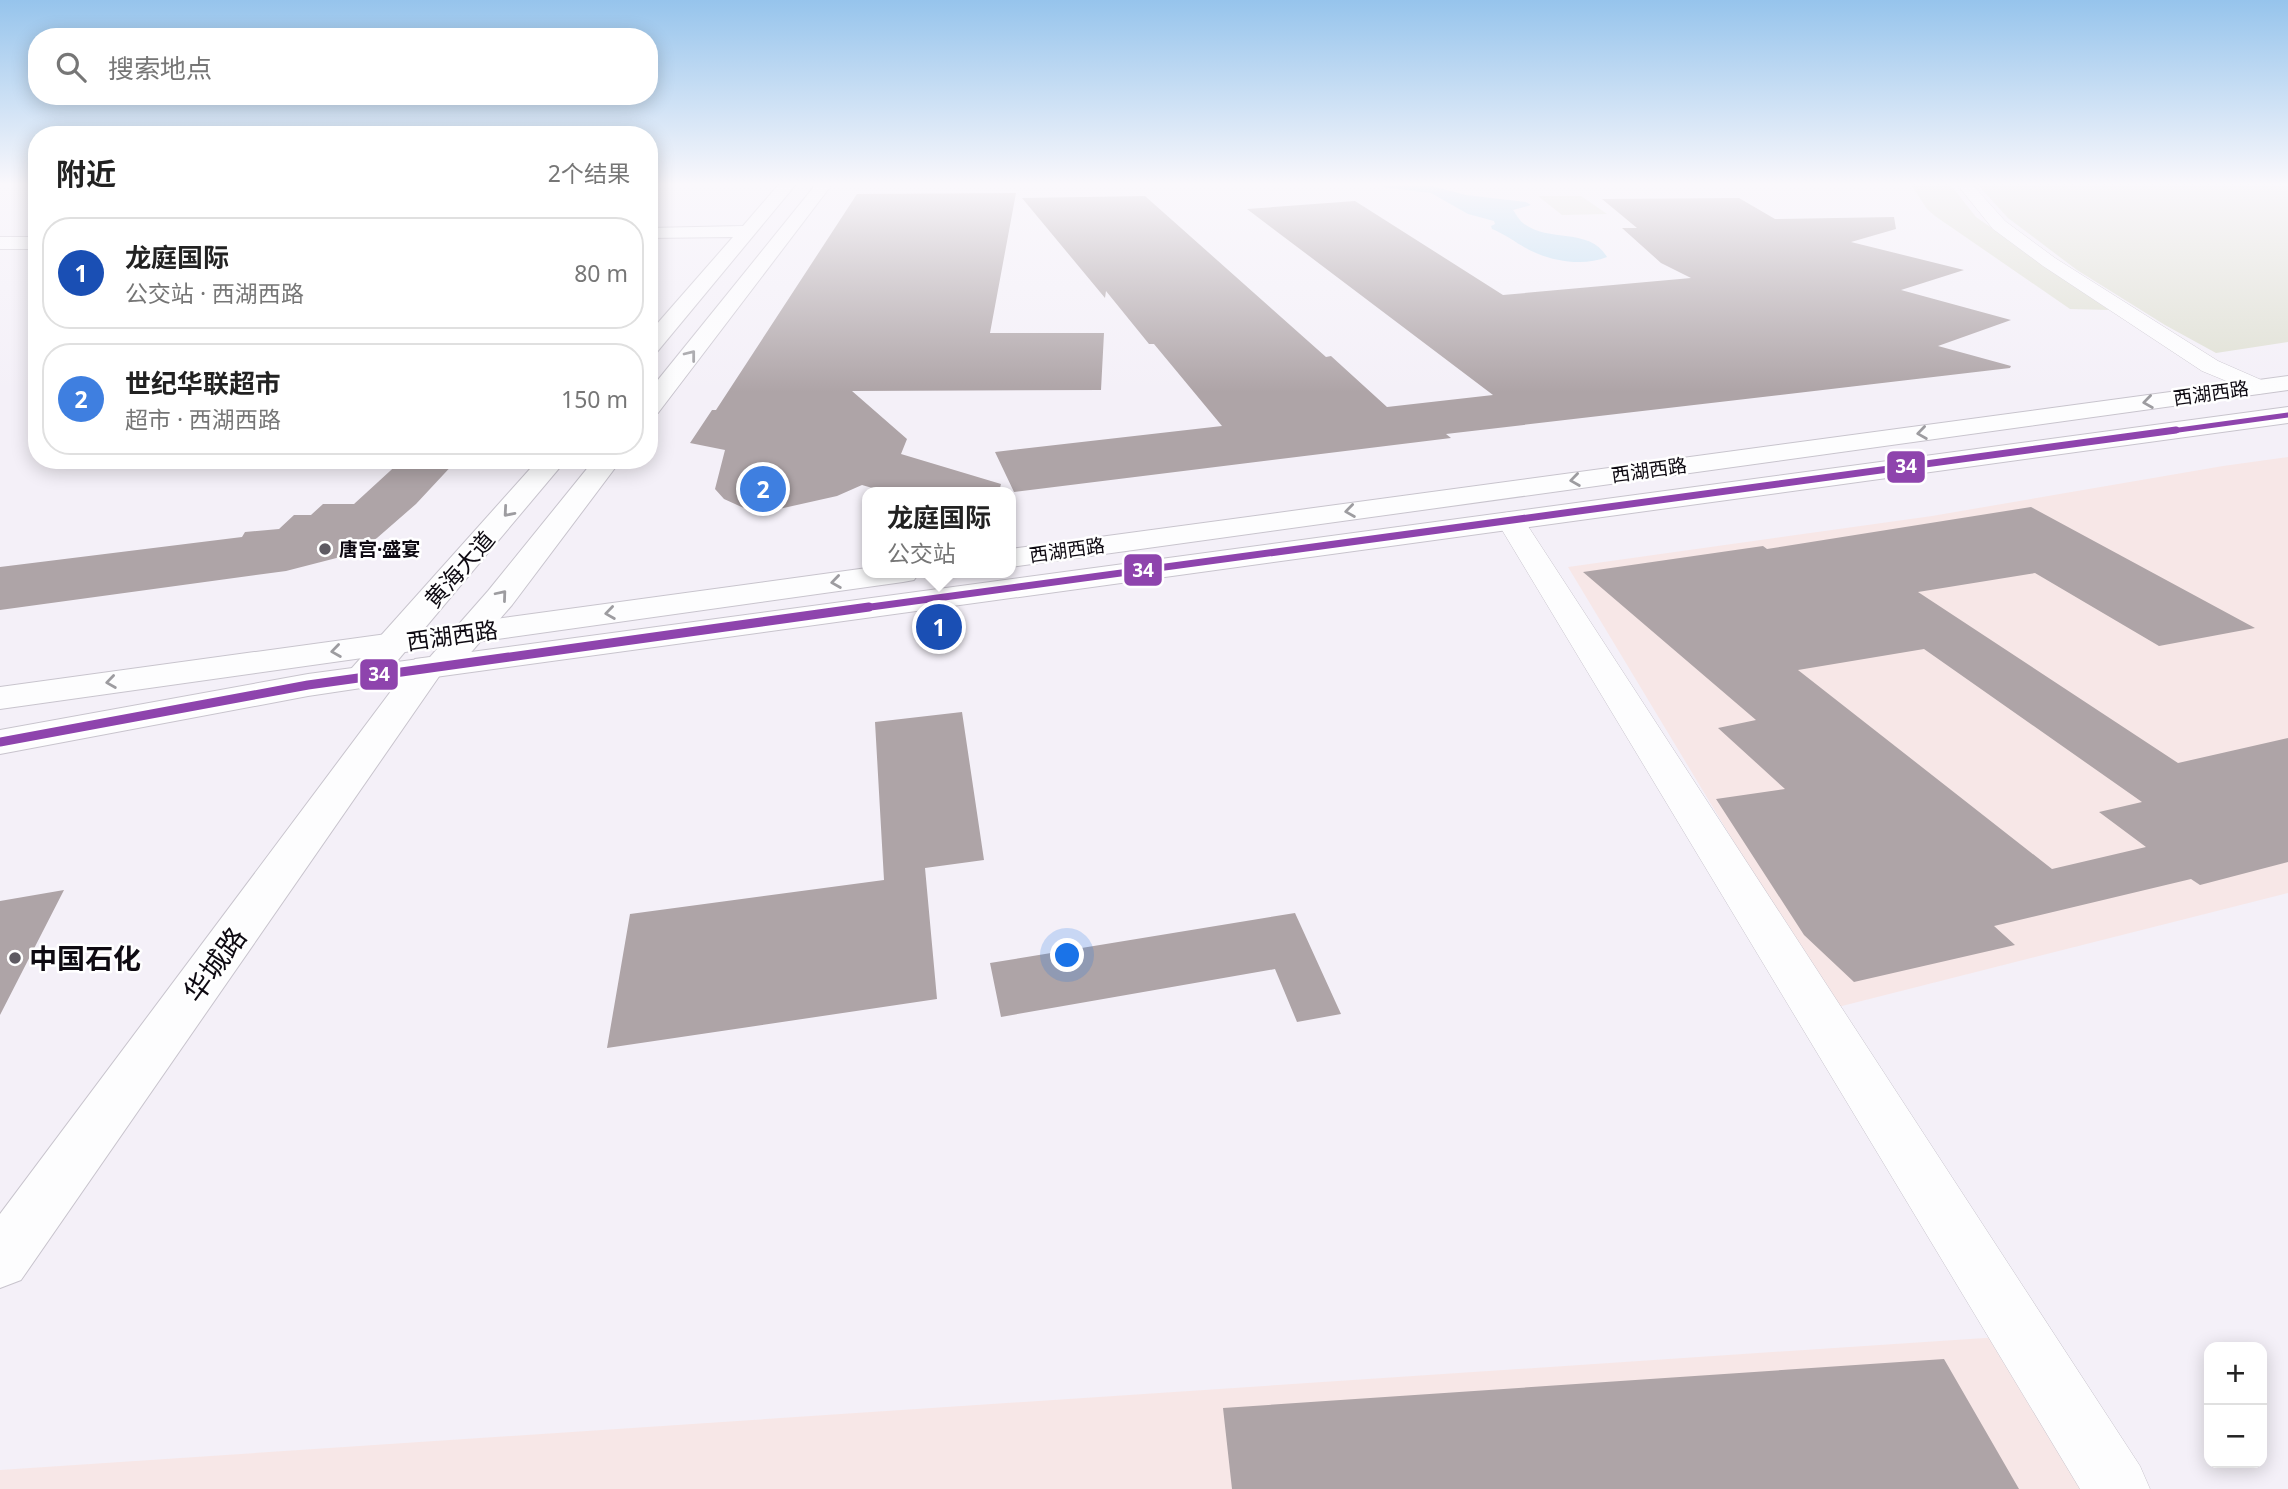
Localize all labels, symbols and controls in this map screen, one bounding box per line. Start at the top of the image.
search box [28,28,658,105]
icon: search [52,48,90,86]
text: 搜索地点 [108,50,212,86]
text: 附近 [56,153,116,194]
text: 2个结果 [548,157,630,189]
text: 龙庭国际 [125,239,229,275]
text: 1 [74,257,88,289]
text: 80 m [574,257,628,289]
text: 公交站 · 西湖西路 [125,277,304,309]
one-way arrow [683,350,696,362]
text: 世纪华联超市 [125,365,281,401]
street label: 西湖西路 [2172,375,2250,411]
text: 2 [74,383,88,415]
text: 150 m [561,383,628,415]
one-way arrow [2142,394,2153,409]
text: 超市 · 西湖西路 [125,403,281,435]
one-way arrow [1916,425,1928,440]
line badge: 34 [1886,450,1926,484]
street label: 西湖西路 [1610,452,1688,488]
text: 34 [1895,453,1917,479]
pin: 2 [740,463,786,515]
one-way arrow [1570,473,1581,488]
popup [862,487,1016,578]
text: 龙庭国际 [887,499,991,535]
one-way arrow [504,504,516,517]
one-way arrow [1344,504,1356,519]
street label: 黄海大道 [417,524,501,614]
street label: 西湖西路 [1028,532,1106,568]
place label: 唐宫·盛宴 [339,536,420,562]
text: 公交站 [887,537,956,569]
marker: 唐宫·盛宴 [317,541,333,557]
line badge: 34 [1123,553,1163,587]
text: 34 [1132,557,1154,583]
one-way arrow [830,574,842,589]
one-way arrow [494,590,506,603]
pin: 1 [916,601,962,653]
one-way arrow [605,605,616,620]
street label: 西湖西路 [404,613,500,657]
one-way arrow [331,643,342,658]
line badge: 34 [359,658,399,691]
text: 34 [368,661,390,687]
one-way arrow [105,674,117,689]
street label: 华城路 [174,919,254,1009]
your location [1050,938,1084,972]
place label: 中国石化 [29,939,141,977]
marker: 中国石化 [7,950,23,966]
map controls [2204,1342,2267,1468]
button: + [2204,1342,2267,1405]
button: − [2204,1405,2267,1468]

